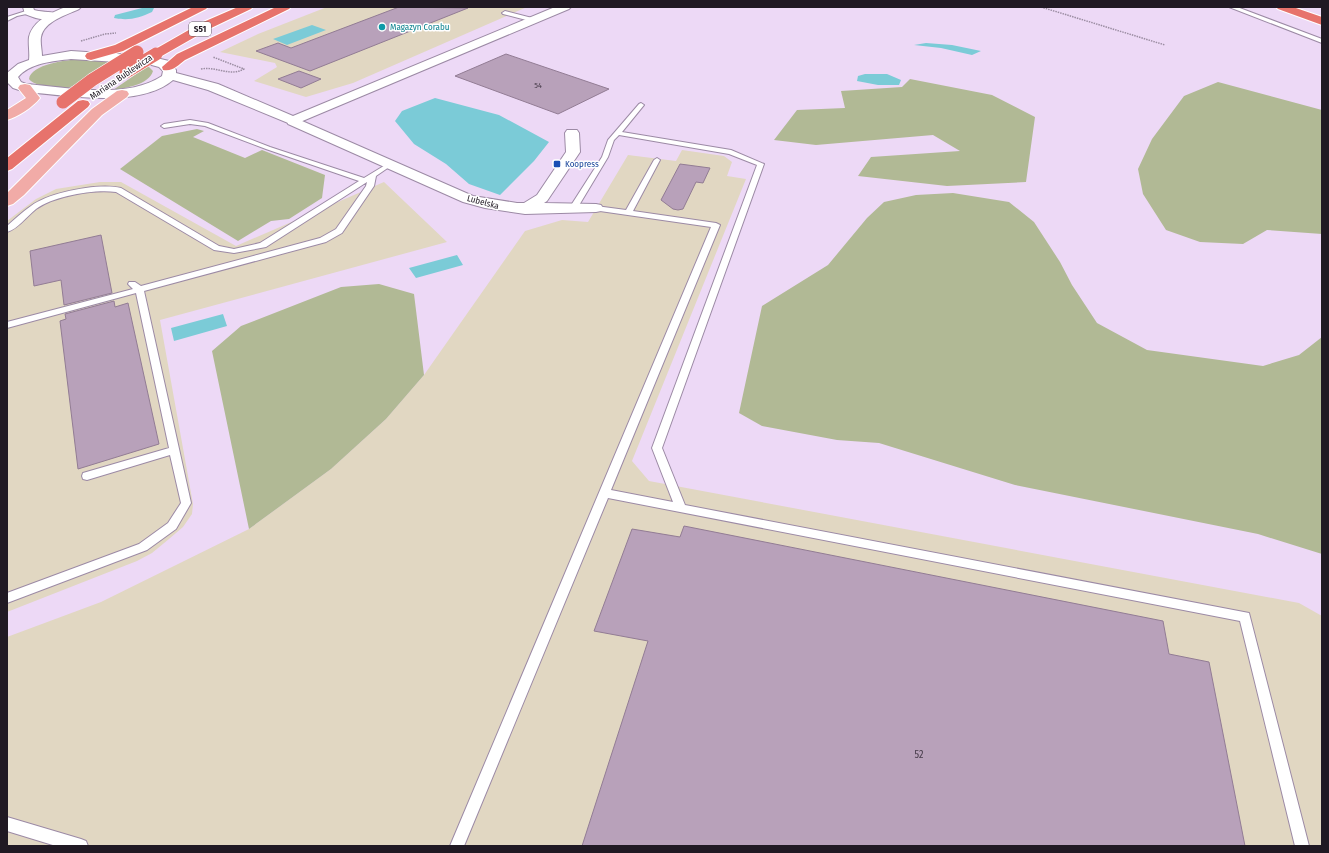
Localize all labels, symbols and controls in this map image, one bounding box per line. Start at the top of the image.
road number: S51 [189,22,211,36]
marker: Magazyn Corabu [377,22,387,32]
place label: Magazyn Corabu [390,22,450,32]
street label: Mariana Bublewicza [88,52,155,102]
house number: 54 [534,81,542,90]
marker: Koopress [552,159,562,169]
place label: Koopress [565,159,599,169]
street label: Lubelska [466,193,501,211]
house number: 52 [915,749,924,761]

